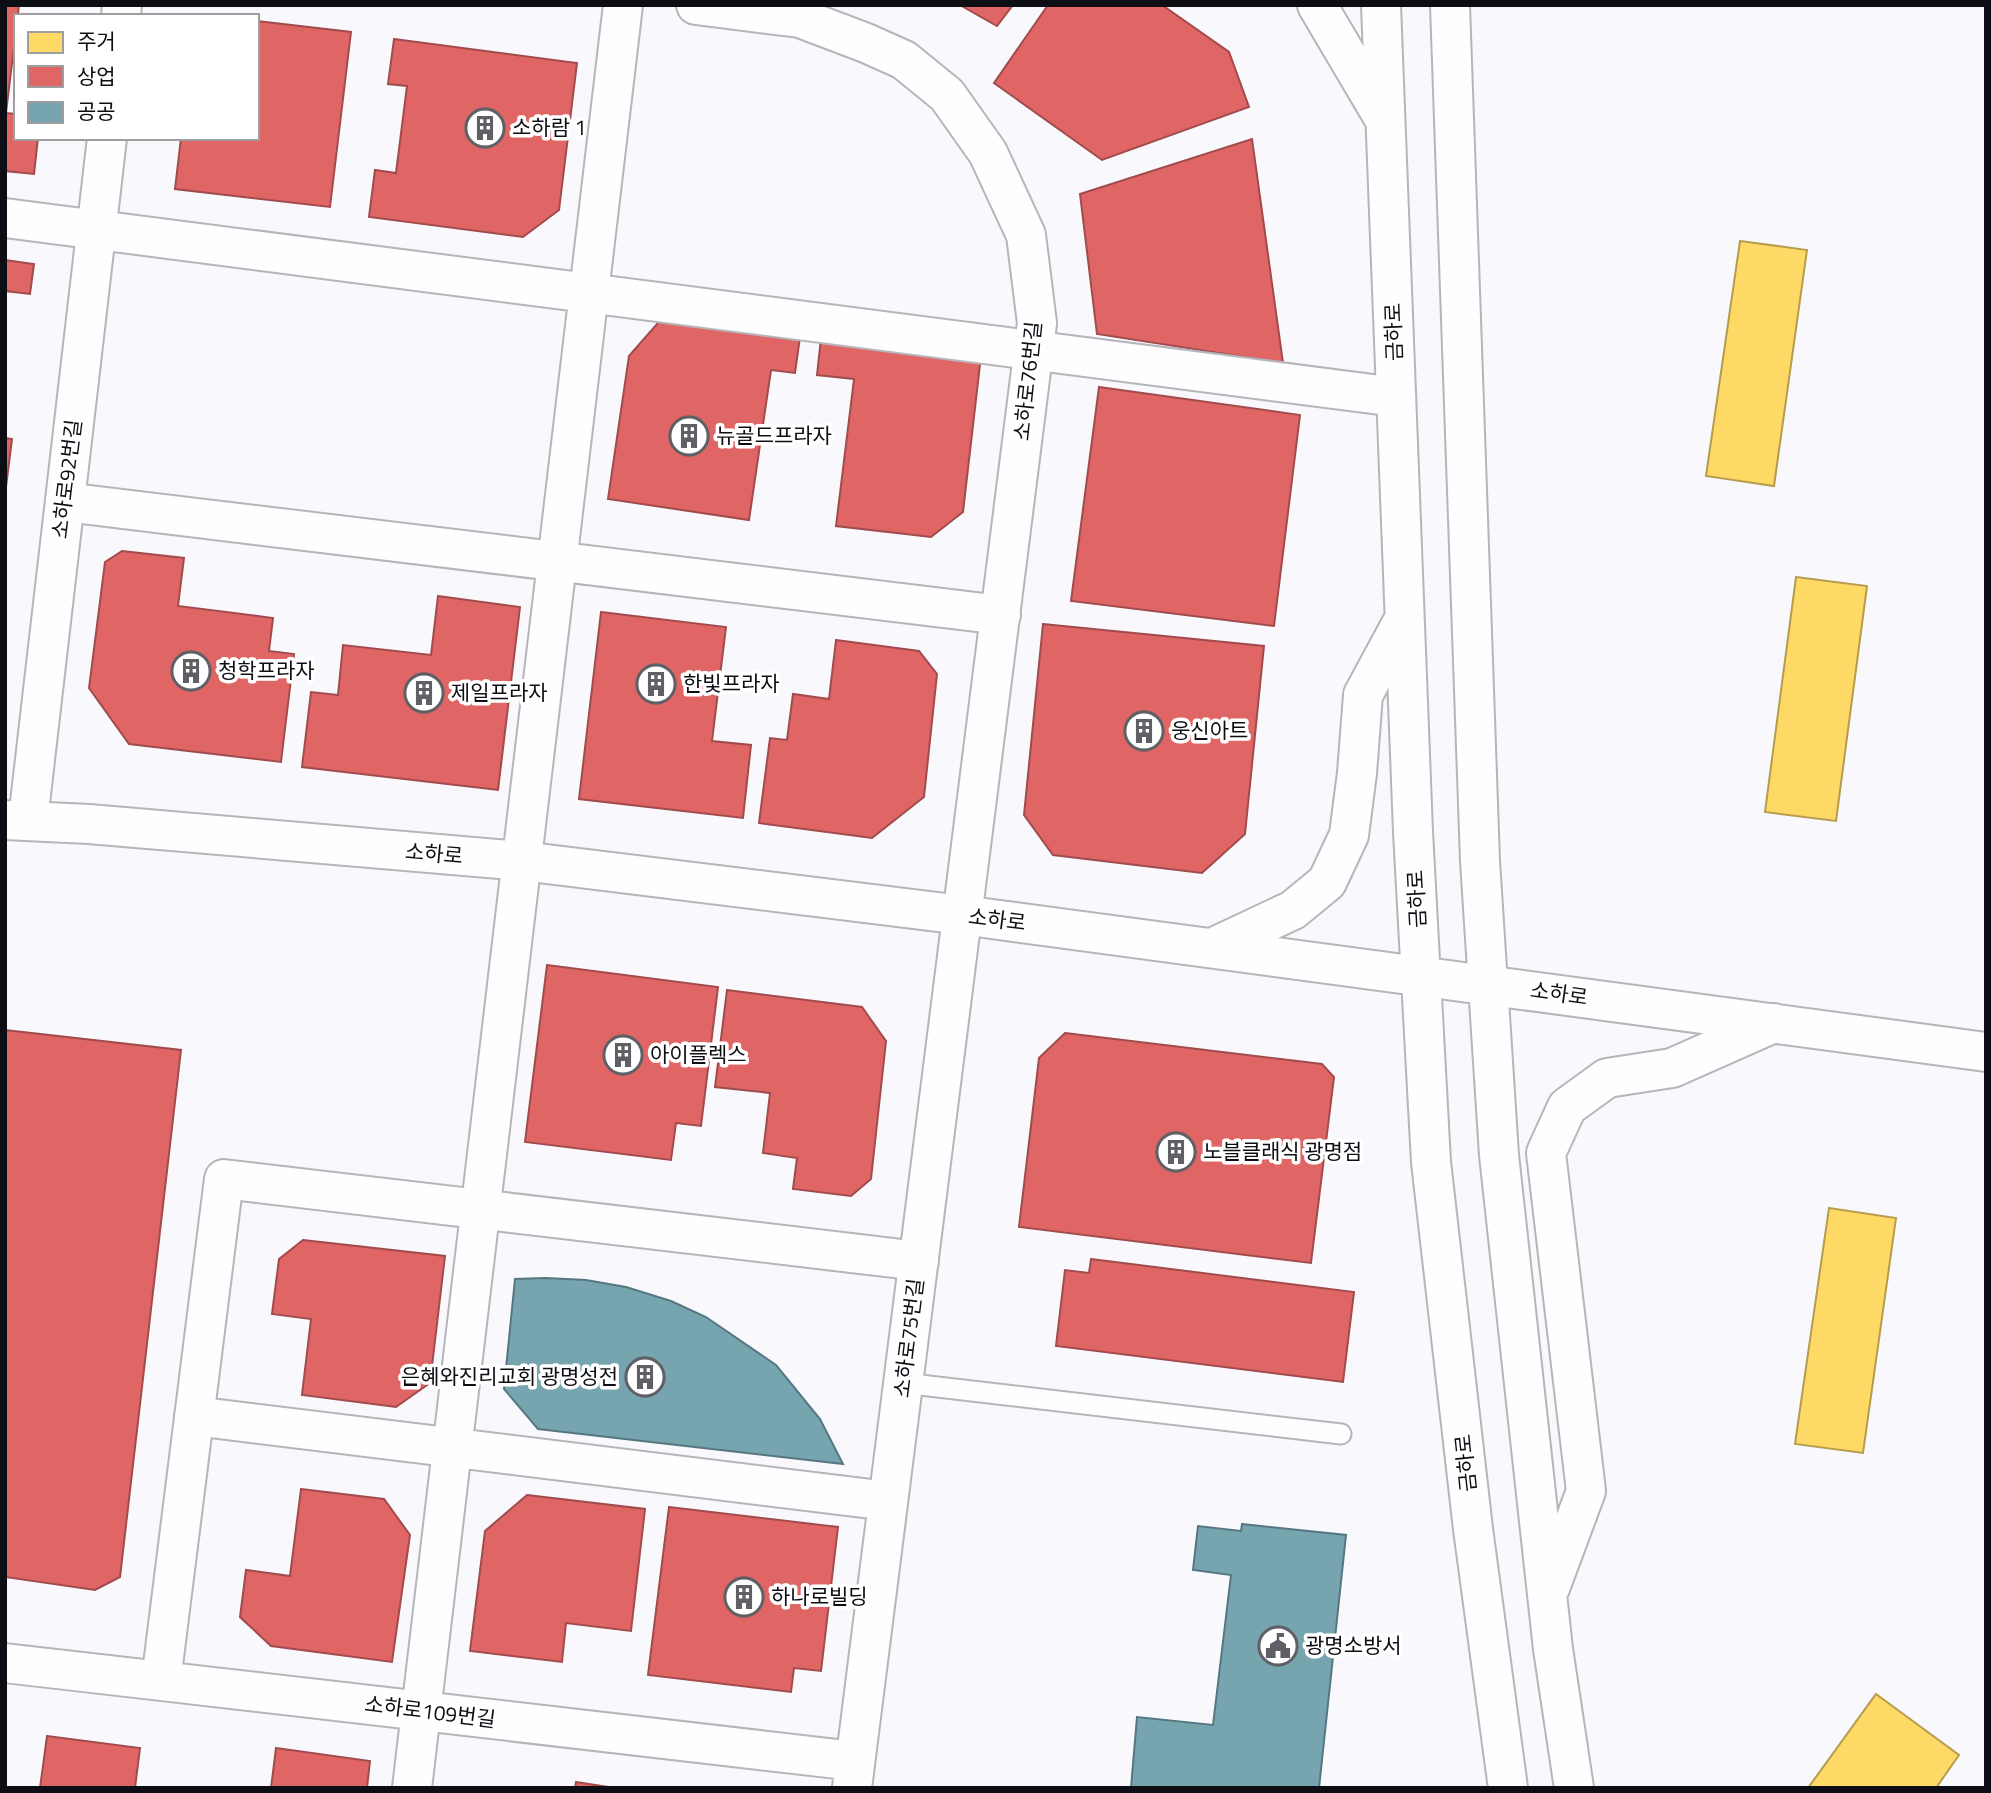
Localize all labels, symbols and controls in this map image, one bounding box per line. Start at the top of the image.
legend [14,14,259,140]
text: 주거 [77,25,116,57]
text: 상업 [77,60,116,92]
text: 공공 [77,95,116,127]
building icon: 소하람 1 [464,107,506,149]
place label: 소하람 1 [512,111,586,143]
street label: 금하로 [1376,303,1410,362]
street label: 소하로76번길 [1005,319,1049,442]
building icon: 뉴골드프라자 [668,415,710,457]
street label: 소하로92번길 [43,417,89,540]
place label: 뉴골드프라자 [716,419,832,451]
building icon: 청학프라자 [170,650,212,692]
place label: 청학프라자 [218,654,315,686]
building icon: 한빛프라자 [635,663,677,705]
place label: 한빛프라자 [683,667,780,699]
building icon: 제일프라자 [403,672,445,714]
place label: 제일프라자 [451,676,548,708]
building icon: 웅신아트 [1123,710,1165,752]
place label: 웅신아트 [1171,714,1248,746]
street label: 소하로 [404,835,464,871]
street label: 금하로 [1399,869,1433,929]
street label: 소하로 [966,900,1028,938]
street label: 소하로 [1528,973,1590,1013]
building icon: 아이플렉스 [602,1034,644,1076]
place label: 아이플렉스 [650,1038,747,1070]
building icon: 노블클래식 광명점 [1155,1131,1197,1173]
place label: 노블클래식 광명점 [1203,1135,1362,1167]
street label: 소하로75번길 [885,1276,931,1399]
building icon: 은혜와진리교회 광명성전 [624,1356,666,1398]
place label: 은혜와진리교회 광명성전 [401,1360,618,1392]
street label: 금하로 [1446,1433,1484,1494]
building icon: 하나로빌딩 [723,1576,765,1618]
place label: 하나로빌딩 [771,1580,868,1612]
public building icon: 광명소방서 [1257,1625,1299,1667]
place label: 광명소방서 [1305,1629,1402,1661]
street label: 소하로109번길 [363,1687,498,1735]

